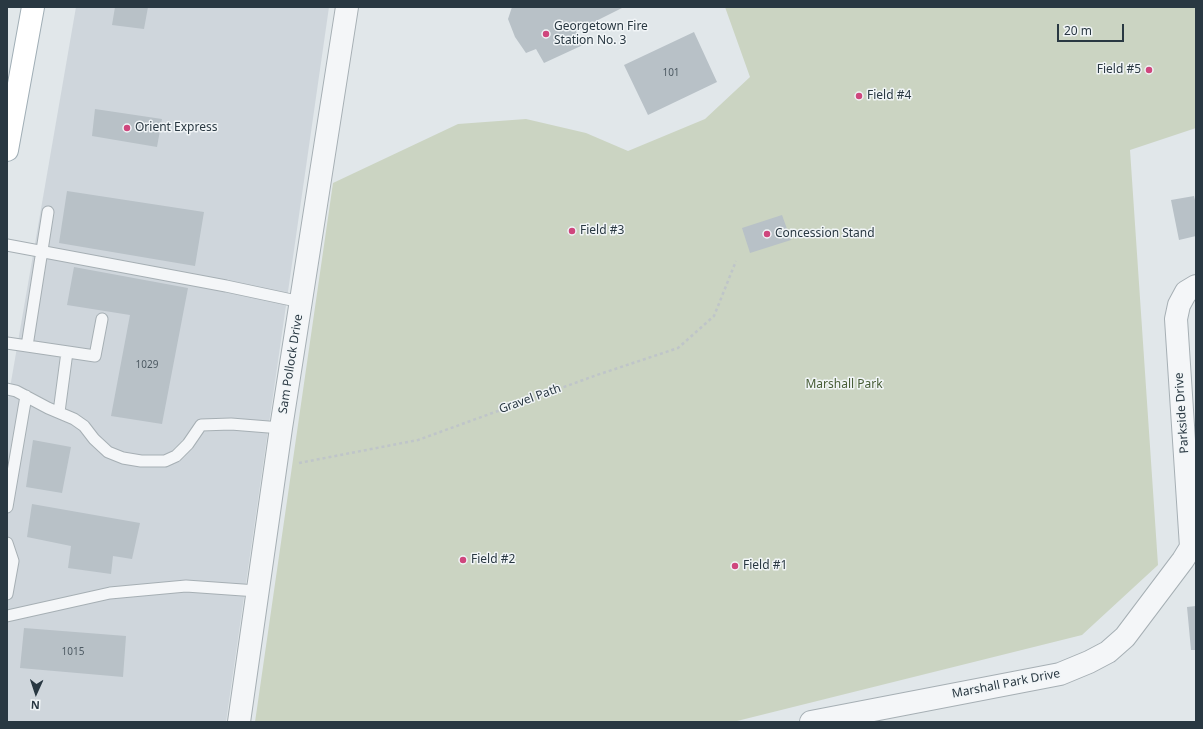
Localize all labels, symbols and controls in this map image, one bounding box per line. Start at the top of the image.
scale bar [1059,16,1126,42]
place label: Georgetown Fire Station No. 3 [554,20,648,48]
text: 20 m [1064,22,1092,39]
marker: Georgetown Fire Station No. 3 [541,29,551,39]
place label: Field #5 [1097,63,1141,77]
marker: Field #5 [1144,65,1154,75]
house number: 101 [662,67,680,79]
place label: Field #4 [867,89,911,103]
marker: Field #4 [854,91,864,101]
place label: Orient Express [135,121,217,135]
marker: Orient Express [122,123,132,133]
place label: Field #3 [580,224,624,238]
marker: Field #3 [567,226,577,236]
place label: Concession Stand [775,227,875,241]
marker: Concession Stand [762,229,772,239]
street label: Sam Pollock Drive [276,313,306,415]
house number: 1029 [136,359,158,371]
street label: Parkside Drive [1172,372,1192,454]
park label: Marshall Park [805,378,883,392]
street label: Gravel Path [497,381,563,417]
place label: Field #2 [471,553,515,567]
marker: Field #2 [458,555,468,565]
place label: Field #1 [743,559,787,573]
marker: Field #1 [730,561,740,571]
house number: 1015 [62,646,84,658]
street label: Marshall Park Drive [951,666,1061,702]
north arrow [16,673,56,713]
text: N [30,698,40,713]

